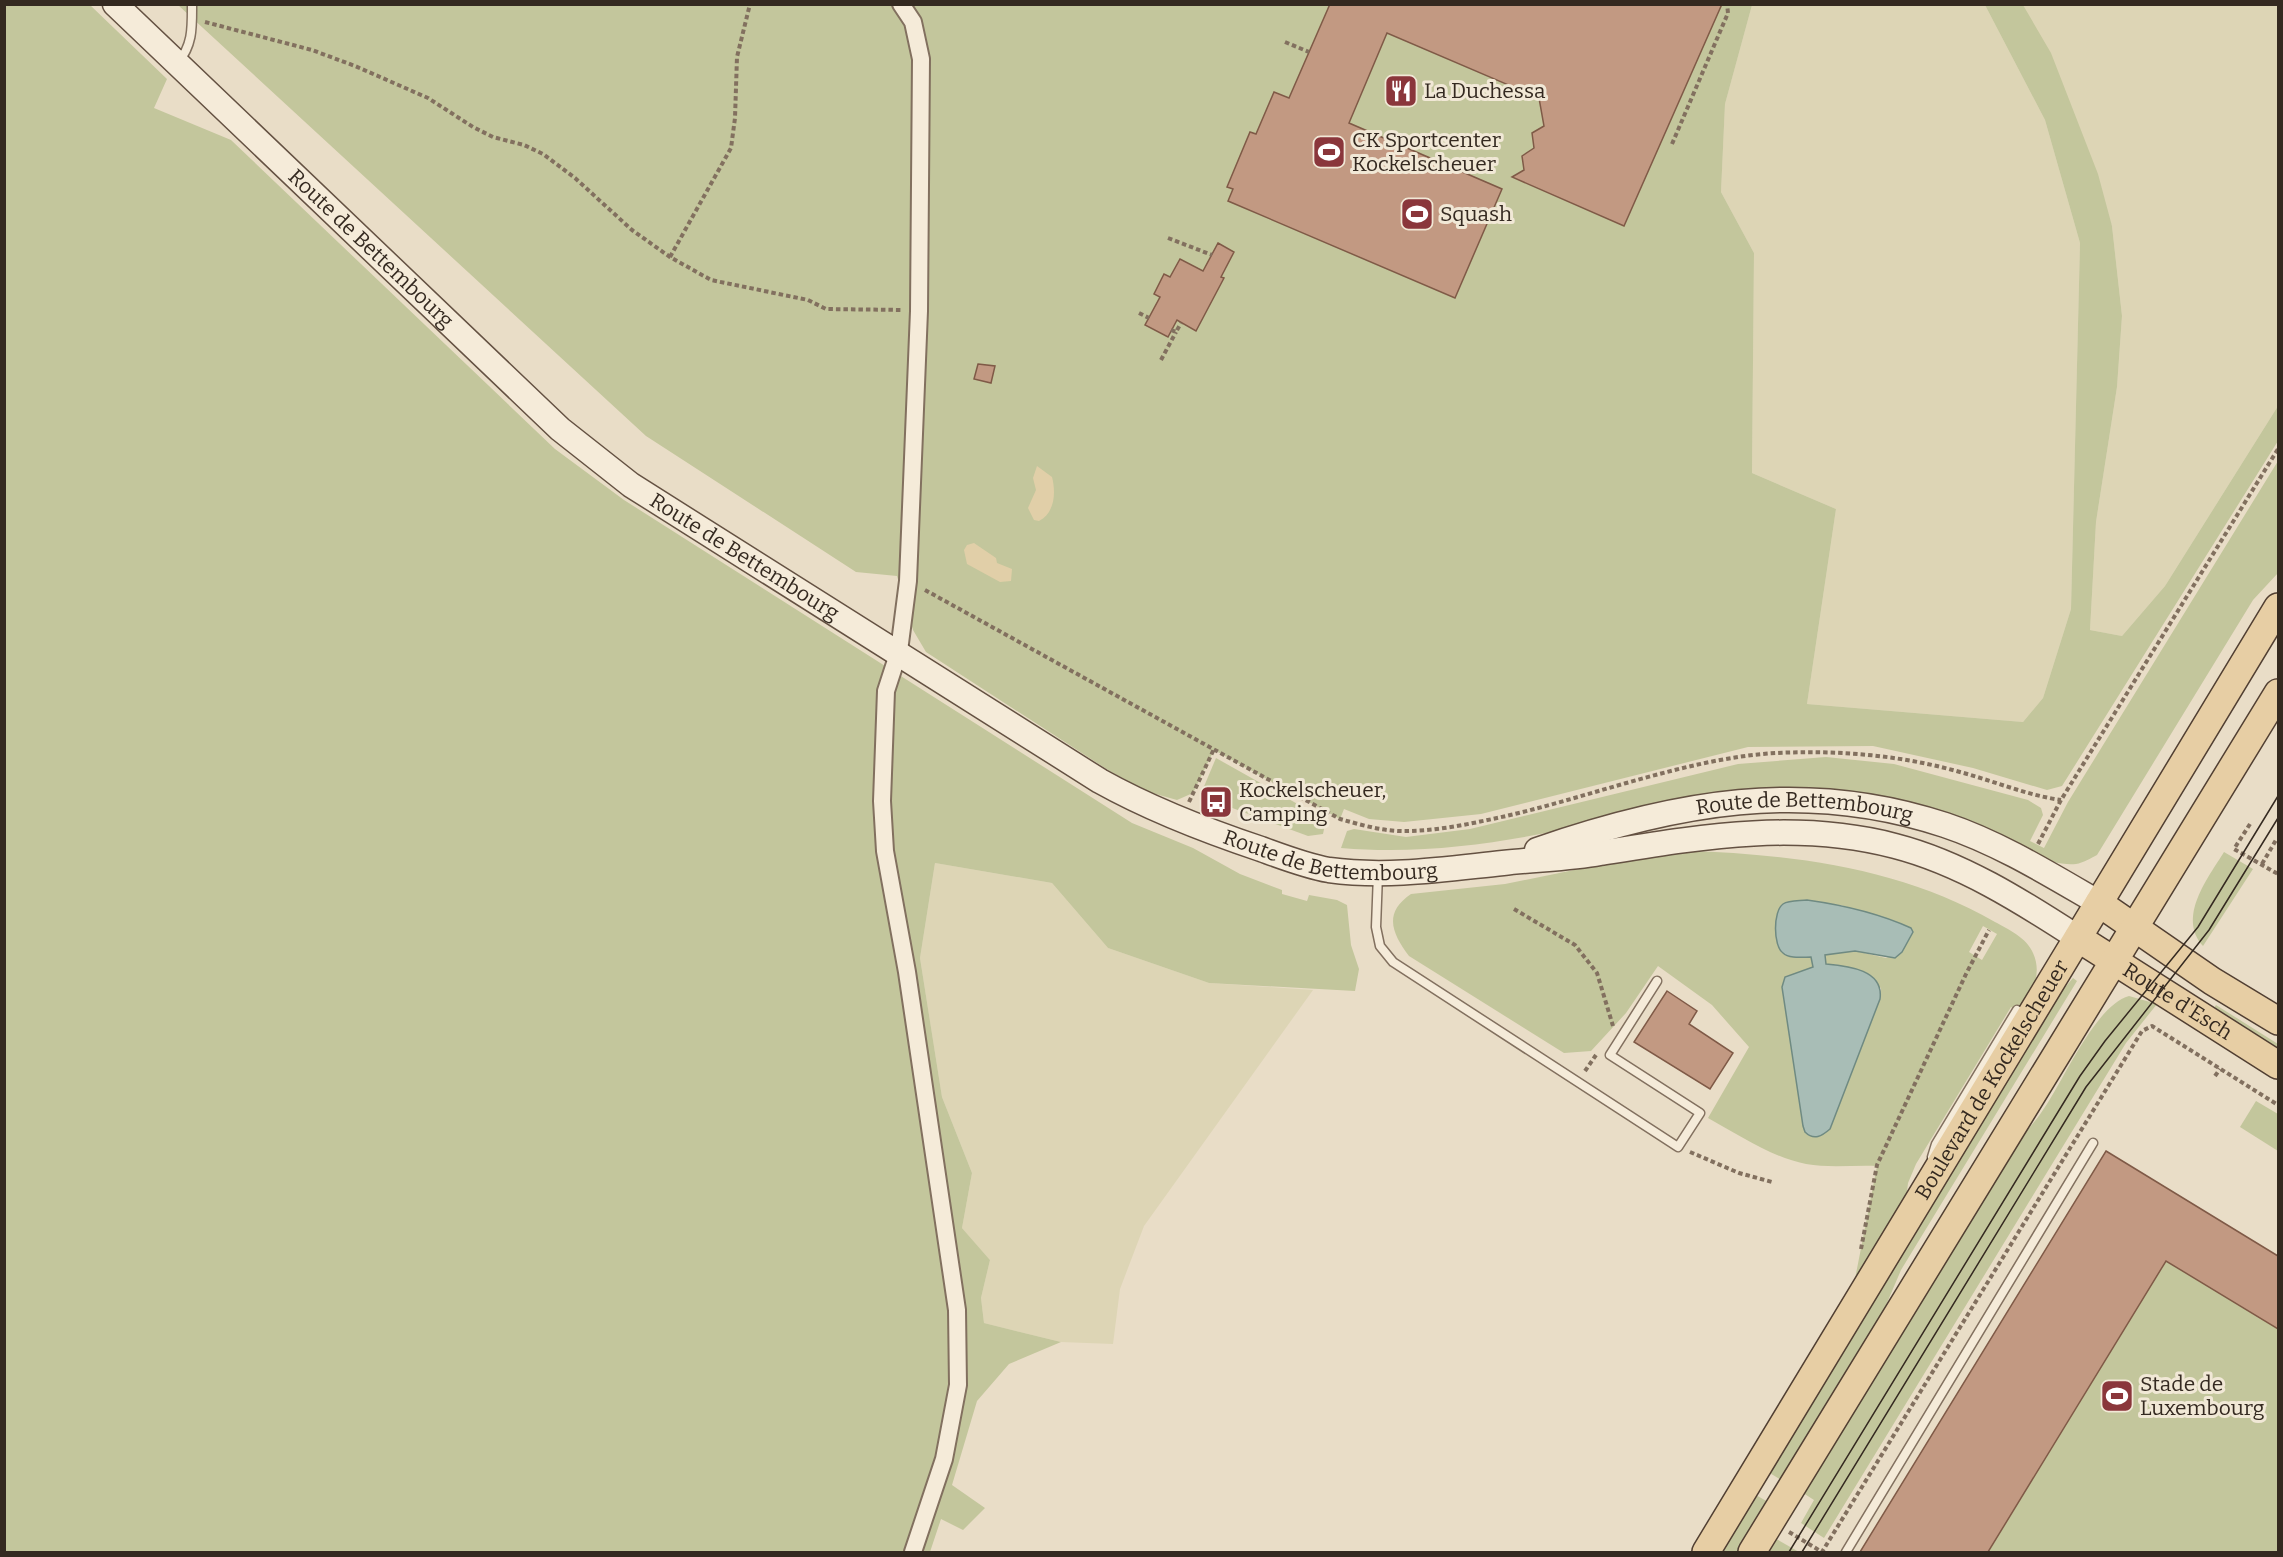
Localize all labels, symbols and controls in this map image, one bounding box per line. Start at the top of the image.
restaurant icon: La Duchessa [1383,73,1419,109]
place label: La Duchessa [1424,78,1546,104]
place label: CK Sportcenter Kockelscheuer [1352,127,1501,177]
sports icon: CK Sportcenter Kockelscheuer [1311,134,1347,170]
street label: Route de Bettembourg [283,164,459,334]
sports icon: Squash [1399,196,1435,232]
place label: Squash [1440,201,1512,227]
street label: Route de Bettembourg [645,487,844,626]
place label: Kockelscheuer, Camping [1239,777,1386,827]
bus stop icon: Kockelscheuer, Camping [1198,784,1234,820]
street label: Route de Bettembourg [1694,787,1916,828]
street label: Route de Bettembourg [1220,824,1439,886]
street label: Boulevard de Kockelscheuer [1909,955,2074,1204]
street label: Route d'Esch [2118,957,2237,1046]
place label: Stade de Luxembourg [2140,1371,2265,1421]
sports icon: Stade de Luxembourg [2099,1378,2135,1414]

